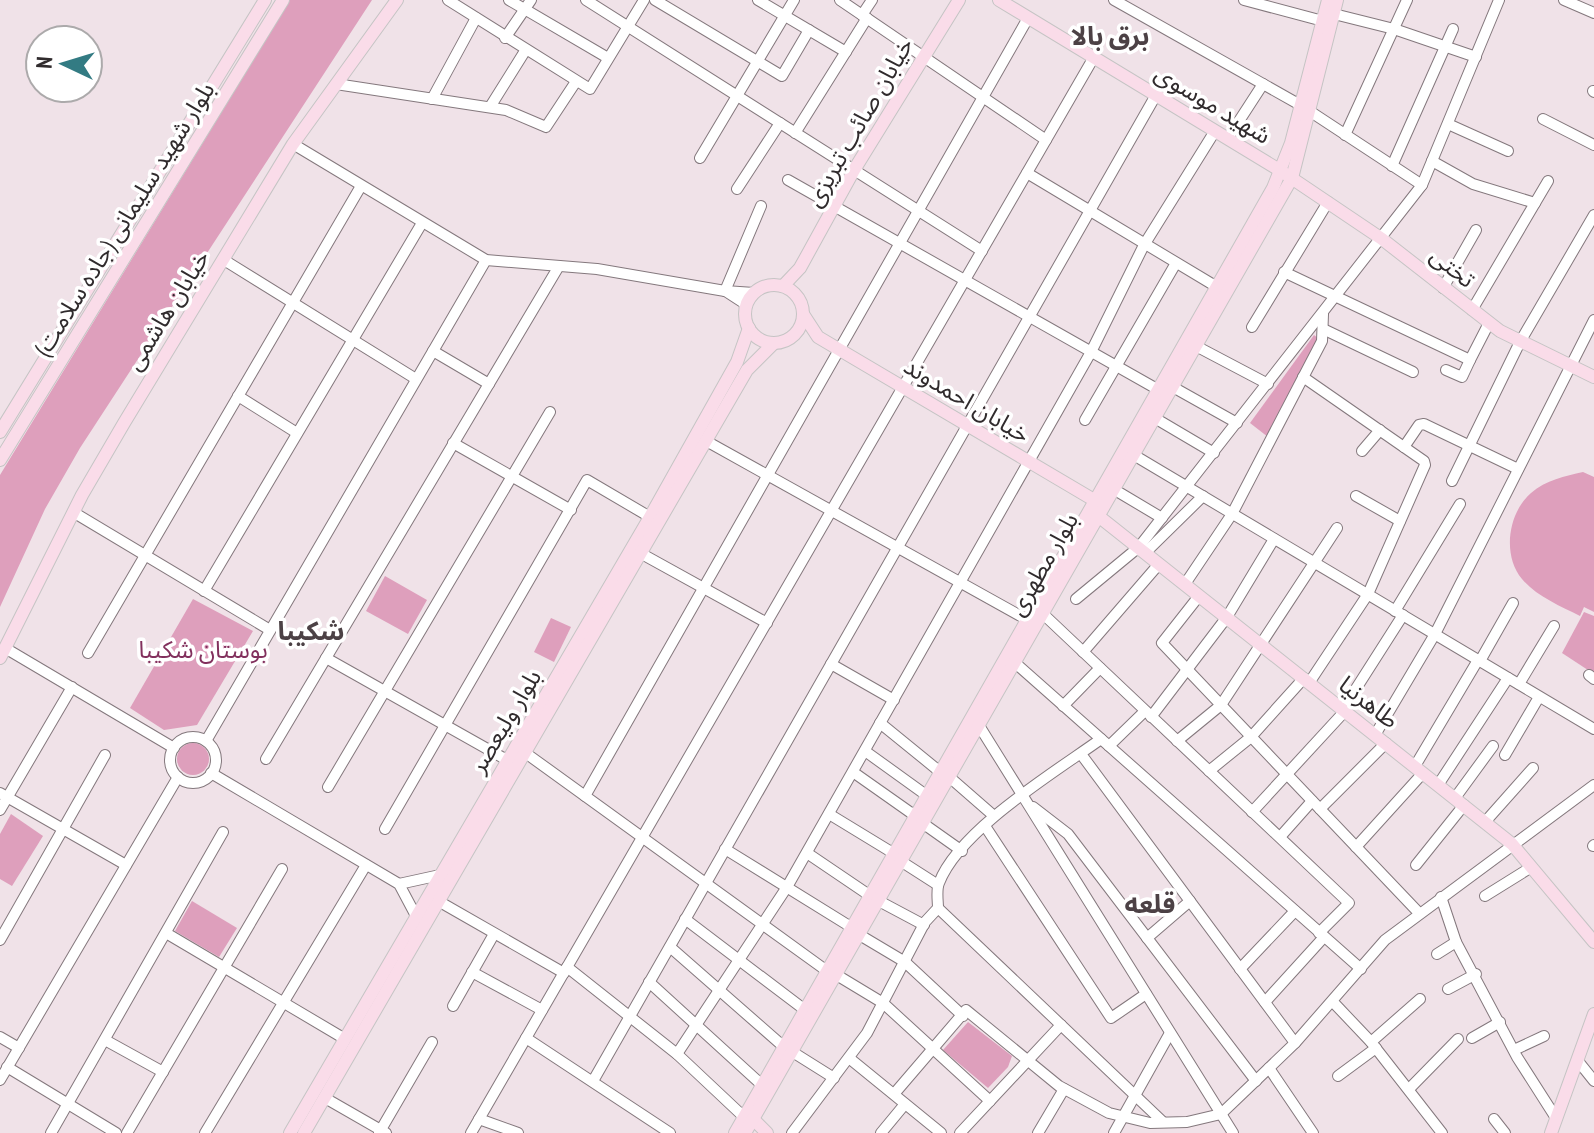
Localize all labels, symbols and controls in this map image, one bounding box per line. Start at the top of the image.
district label: برق بالا [1070,19,1150,52]
north arrow [24,24,104,104]
street label: خیابان صائب تبریزی [798,32,920,212]
text: N [30,56,58,70]
street label: شهید موسوی [1149,57,1277,151]
street label: بلوار شهید سلیمانی (جاده سلامت) [27,76,221,362]
street label: تختی [1424,240,1482,294]
street label: خیابان هاشمی [118,244,216,376]
street label: خیابان احمدوند [898,350,1036,450]
street label: بلوار مطهری [1001,507,1085,621]
district label: شکیبا [278,614,344,647]
park label: بوستان شکیبا [138,634,268,665]
street label: بلوار ولیعصر [462,664,548,779]
street label: طاهرنیا [1333,669,1405,735]
district label: قلعه [1125,887,1175,920]

